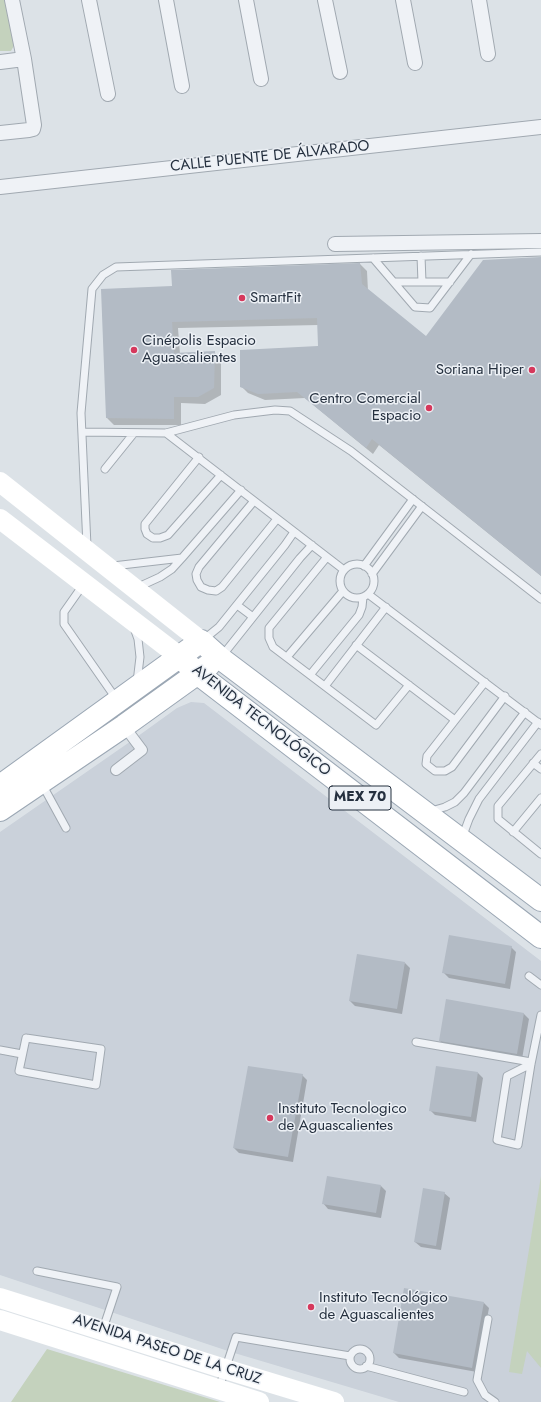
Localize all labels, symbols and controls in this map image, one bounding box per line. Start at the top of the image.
street label: CALLE PUENTE DE ÁLVARADO [170,138,370,176]
place label: SmartFit [250,289,301,307]
marker: SmartFit [237,293,247,303]
place label: Cinépolis Espacio Aguascalientes [142,332,256,367]
marker: Cinépolis Espacio Aguascalientes [129,345,139,355]
place label: Soriana Hiper [436,361,524,379]
marker: Soriana Hiper [527,365,537,375]
place label: Centro Comercial Espacio [309,390,421,425]
marker: Centro Comercial Espacio [424,403,434,413]
street label: AVENIDA TECNOLÓGICO [188,661,334,781]
road number: MEX 70 [329,786,391,810]
place label: Instituto Tecnologico de Aguascalientes [278,1100,407,1135]
marker: Instituto Tecnologico de Aguascalientes [265,1113,275,1123]
place label: Instituto Tecnológico de Aguascalientes [319,1289,448,1324]
marker: Instituto Tecnológico de Aguascalientes [306,1302,316,1312]
street label: AVENIDA PASEO DE LA CRUZ [71,1311,263,1389]

